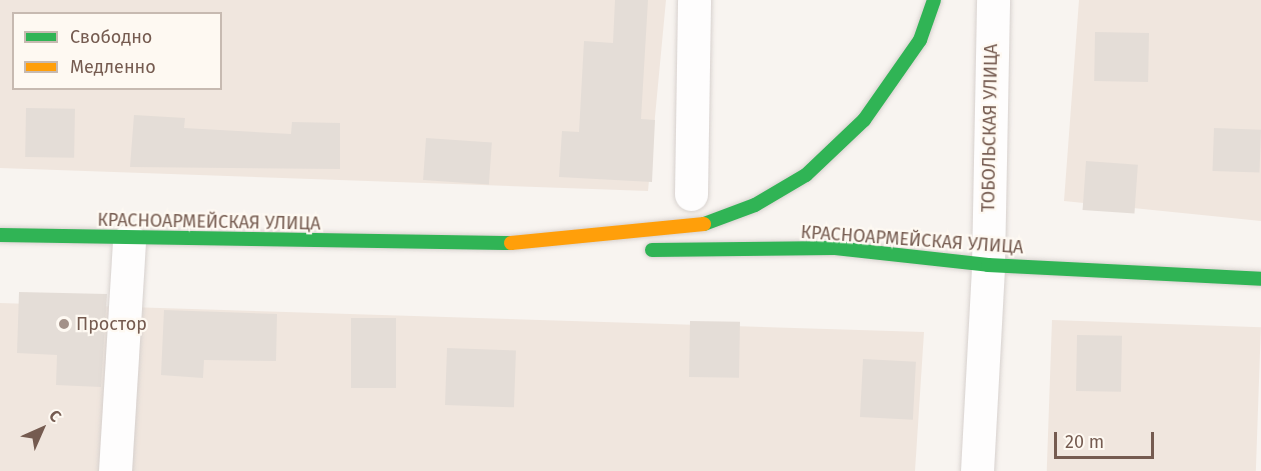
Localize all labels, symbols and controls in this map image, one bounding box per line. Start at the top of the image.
legend [12,12,222,90]
text: Свободно [70,26,152,48]
street label: ТОБОЛЬСКАЯ УЛИЦА [978,44,1002,212]
text: Медленно [70,56,156,78]
street label: КРАСНОАРМЕЙСКАЯ УЛИЦА [97,209,321,235]
street label: КРАСНОАРМЕЙСКАЯ УЛИЦА [800,221,1024,259]
place label: Простор [76,313,147,335]
marker: Простор [57,317,71,331]
north arrow [12,399,72,459]
text: С [45,406,65,426]
scale bar [1057,420,1158,458]
text: 20 m [1065,431,1104,453]

